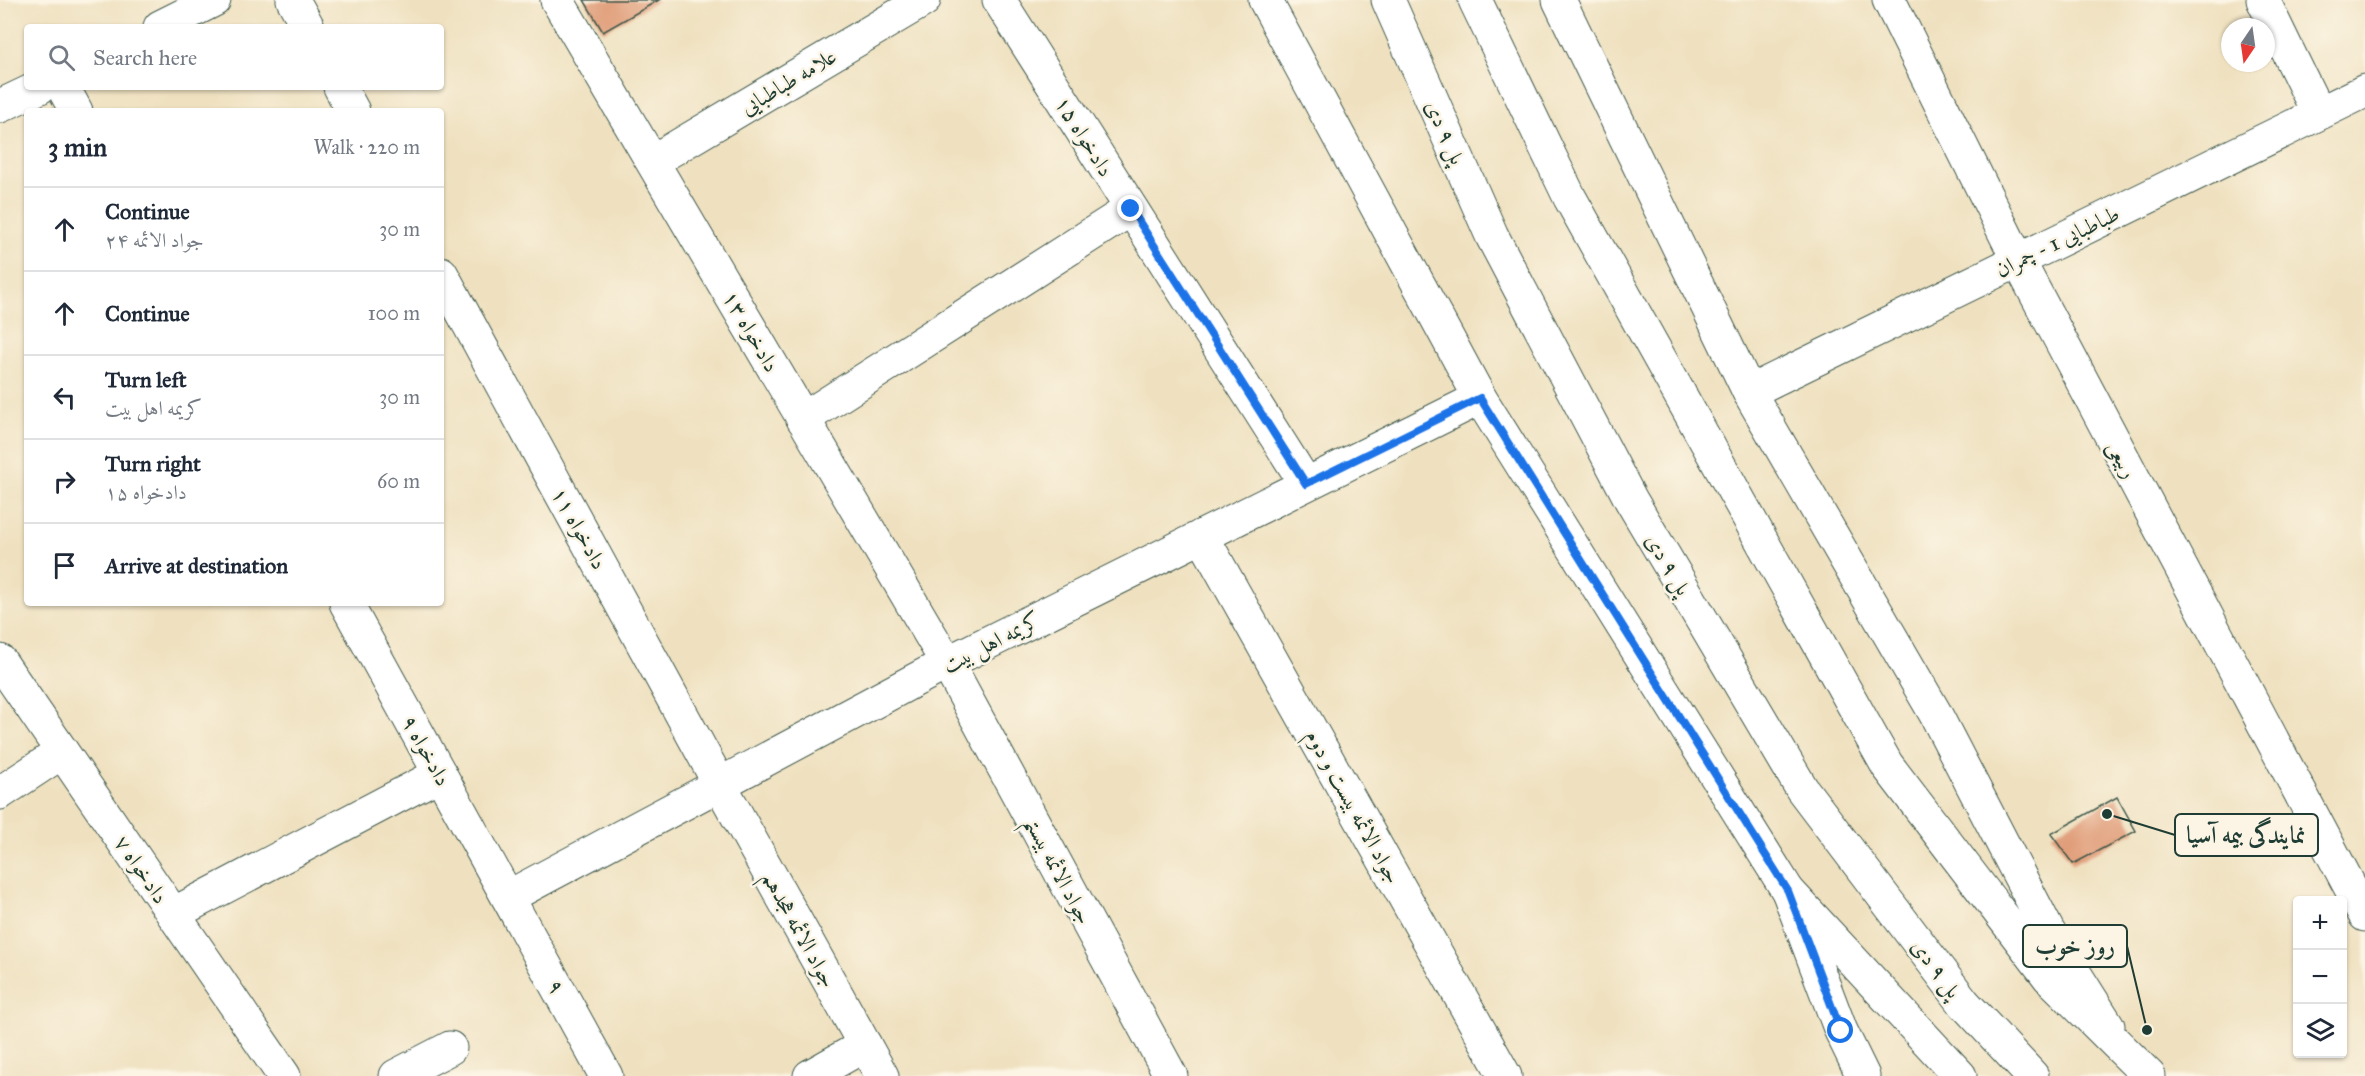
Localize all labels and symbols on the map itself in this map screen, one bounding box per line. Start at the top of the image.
north arrow [2221,18,2275,72]
street label: علامه طباطبایی [735,42,842,122]
street label: دادخواه ۱۵ [1049,91,1120,182]
street label: پل ۹ دی [1417,96,1472,171]
route end [1117,195,1143,221]
street label: طباطبایی 1 - چمران [1991,200,2125,285]
street label: دادخواه ۱۳ [717,286,786,377]
street label: ربیعی [2100,436,2144,484]
street label: دادخواه ۱۱ [546,482,613,574]
street label: پل ۹ دی [1637,528,1698,603]
street label: کریمه اهل بیت [938,606,1046,680]
street label: دادخواه ۹ [396,710,457,791]
street label: جواد الائمه بیست و دوم [1295,724,1407,891]
street label: جواد الائمه بیستم [1012,812,1098,933]
callout: نمایندگی بیمه آسیا [2175,814,2318,856]
text: نمایندگی بیمه آسیا [2186,816,2306,850]
street label: دادخواه ۷ [109,830,174,909]
street label: جواد الائمه هجدهم [750,866,843,996]
callout: روز خوب [2023,925,2127,967]
text: روز خوب [2035,931,2115,961]
street label: پل ۹ دی [1903,933,1969,1007]
street label: ۹ [542,974,571,998]
route start [1827,1017,1853,1043]

